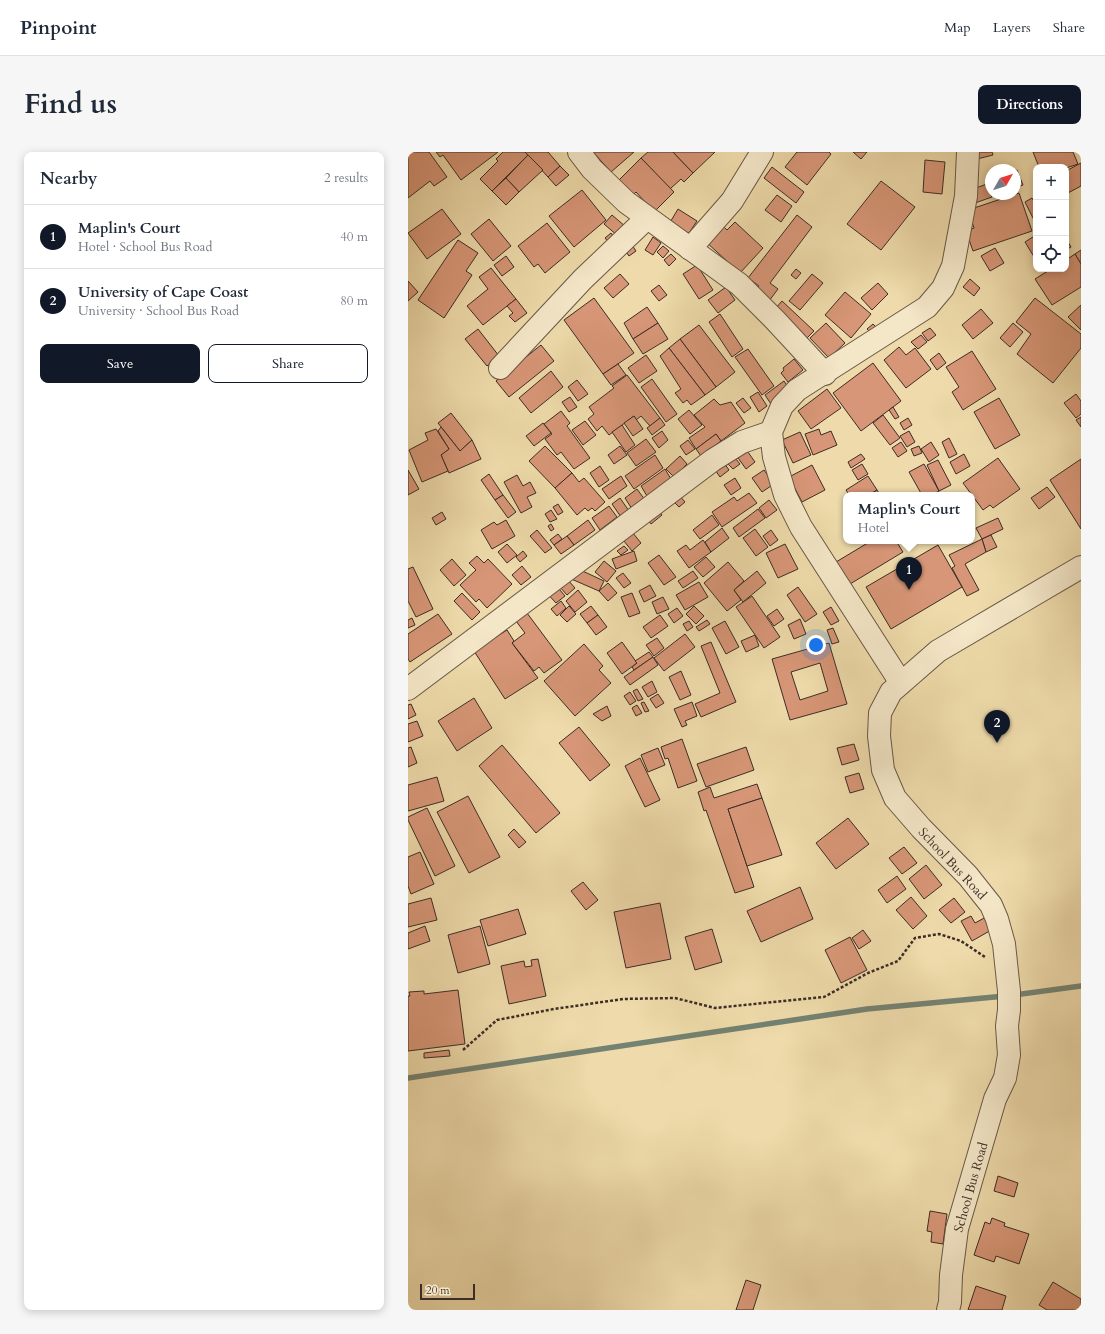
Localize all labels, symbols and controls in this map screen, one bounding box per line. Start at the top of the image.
text: Pinpoint [20,15,97,41]
text: Map [944,18,971,37]
text: Layers [993,18,1031,37]
text: Share [1053,18,1085,37]
text: Find us [24,85,117,123]
button: Directions [978,85,1081,124]
north arrow [985,164,1021,200]
map controls [1033,164,1069,272]
button: + [1033,164,1069,200]
text: Nearby [40,167,97,190]
text: 2 results [324,169,368,187]
button: − [1033,200,1069,236]
text: Maplin's Court [78,218,180,238]
text: 1 [50,228,56,246]
text: 40 m [340,228,368,246]
button: locate [1033,236,1069,272]
text: Hotel · School Bus Road [78,238,212,256]
text: University of Cape Coast [78,282,248,302]
text: 2 [50,292,56,310]
text: 80 m [340,292,368,310]
text: University · School Bus Road [78,302,239,320]
button: Save [40,344,200,383]
button: Share [208,344,368,383]
popup [843,492,975,544]
text: Maplin's Court [858,499,960,519]
text: Hotel [858,519,889,537]
pin: 1 [896,557,922,590]
your location [806,635,826,655]
pin: 2 [984,710,1010,743]
street label: School Bus Road [914,824,991,904]
street label: School Bus Road [950,1140,992,1234]
scale bar [420,1282,475,1301]
text: 20 m [426,1283,450,1298]

